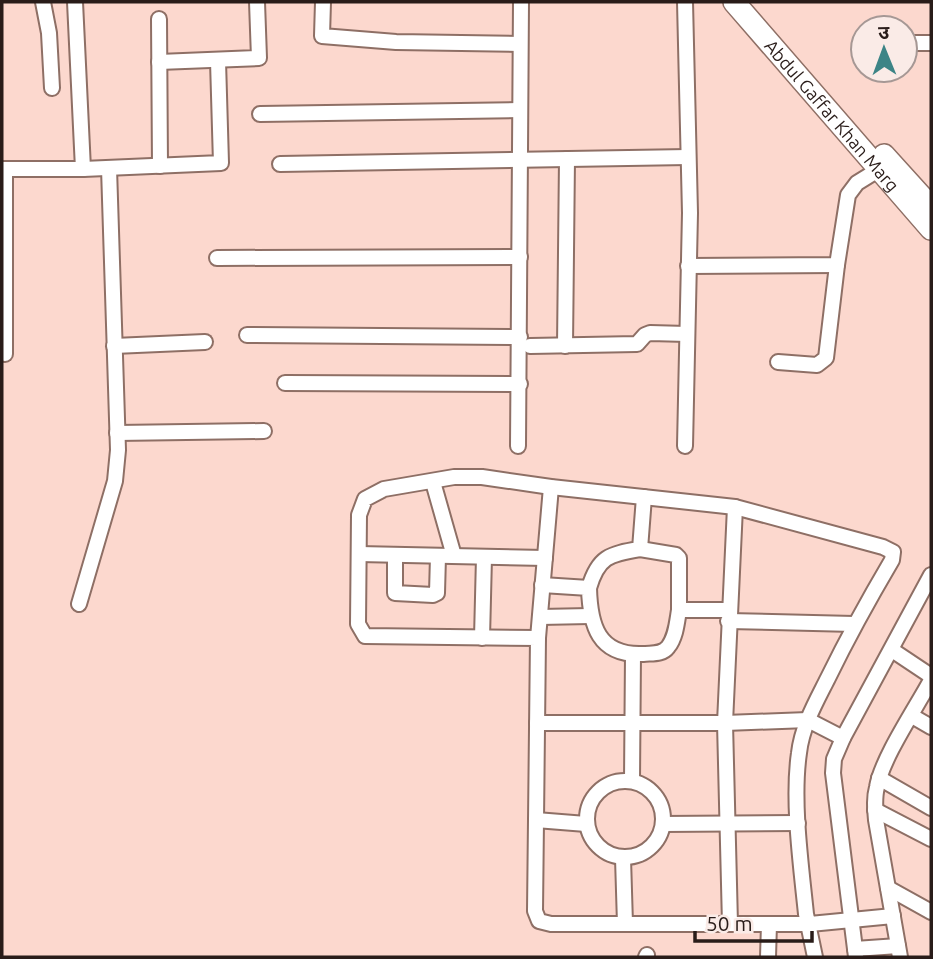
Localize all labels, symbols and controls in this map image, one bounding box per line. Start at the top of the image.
north arrow [849,14,919,84]
text: उ [878,21,890,43]
street label: Abdul Gaffar Khan Marg [761,35,903,195]
scale bar [695,900,812,944]
text: 50 m [706,911,753,935]

